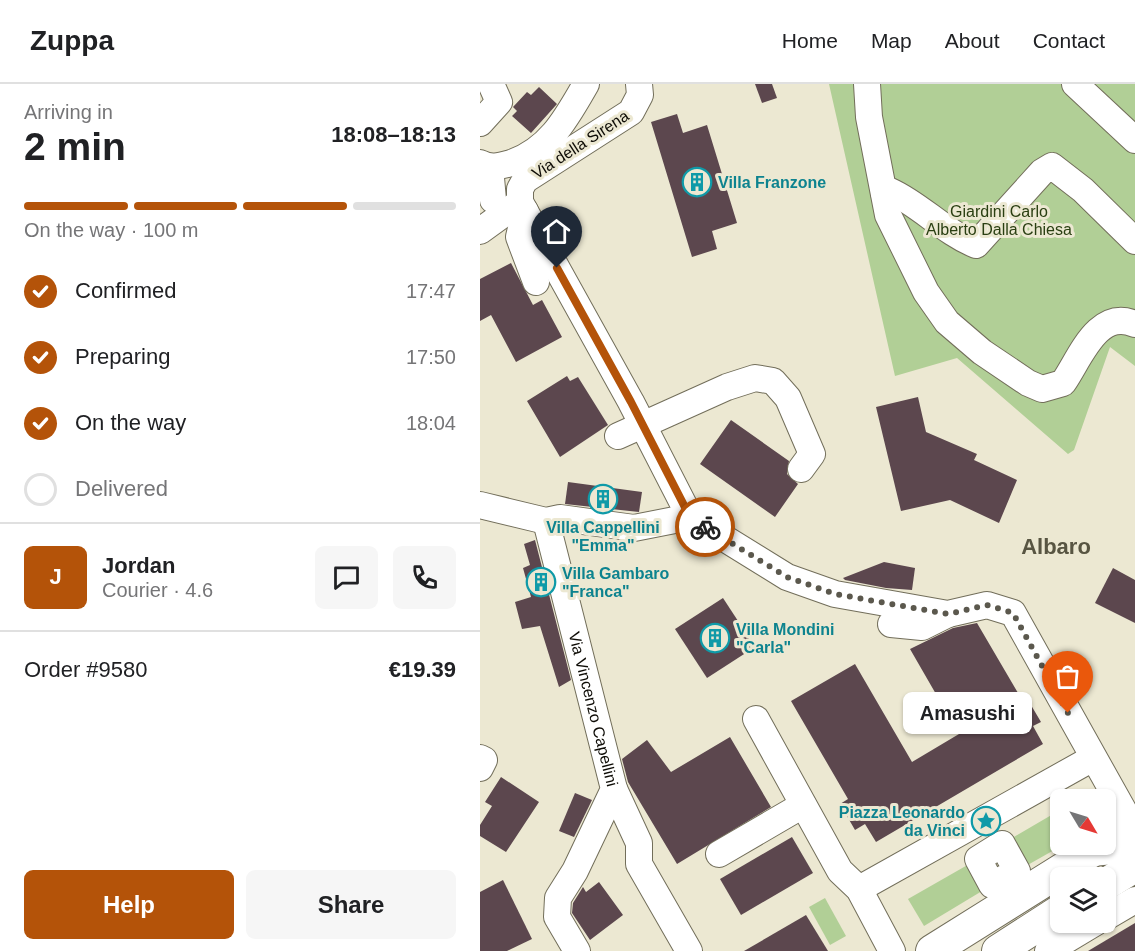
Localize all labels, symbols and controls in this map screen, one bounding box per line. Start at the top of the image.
text: Zuppa [30,25,114,56]
text: Home [782,29,838,52]
text: Map [871,29,912,52]
text: About [945,29,1000,52]
text: Contact [1033,29,1105,52]
text: Arriving in [24,101,113,123]
street label: Via della Sirena [529,107,632,182]
text: 18:08–18:13 [331,122,456,147]
text: 2 min [24,125,126,168]
building icon: Villa Franzone [681,166,713,198]
place label: Villa Franzone [718,174,826,191]
park label: Giardini Carlo Alberto Dalla Chiesa [926,203,1072,238]
pin [531,206,582,268]
icon: home [540,215,573,248]
text: On the way · 100 m [24,219,199,241]
icon: check [24,275,57,308]
text: Confirmed [75,278,176,303]
text: 17:47 [406,280,456,302]
icon: check [24,341,57,374]
text: Preparing [75,344,170,369]
text: 17:50 [406,346,456,368]
icon: check [24,407,57,440]
text: On the way [75,410,186,435]
text: 18:04 [406,412,456,434]
text: Delivered [75,476,168,501]
building icon: Villa Cappellini "Emma" [587,483,619,515]
courier [675,497,735,557]
icon: bike [689,511,722,544]
place label: Villa Cappellini "Emma" [546,519,660,554]
district label: Albaro [1021,534,1091,559]
button: chat [315,546,378,609]
button: phone [393,546,456,609]
text: Jordan [102,553,175,578]
text: J [49,564,62,589]
place label: Villa Gambaro "Franca" [562,565,670,600]
building icon: Villa Gambaro "Franca" [525,566,557,598]
text: Courier · 4.6 [102,579,213,601]
place label: Villa Mondini "Carla" [736,621,834,656]
building icon: Villa Mondini "Carla" [699,622,731,654]
street label: Via Vincenzo Capellini [565,630,621,788]
pin [1042,651,1093,713]
text: Order #9580 [24,657,148,682]
text: €19.39 [389,657,456,682]
icon: bag [1051,660,1084,693]
callout: Amasushi [903,692,1032,734]
text: Amasushi [920,702,1015,724]
north arrow [1050,789,1116,855]
map controls [1050,789,1116,933]
place label: Piazza Leonardo da Vinci [839,804,965,839]
place icon: Piazza Leonardo da Vinci [970,805,1002,837]
button: layers [1050,867,1116,933]
button: Help [24,870,234,939]
button: Share [246,870,456,939]

